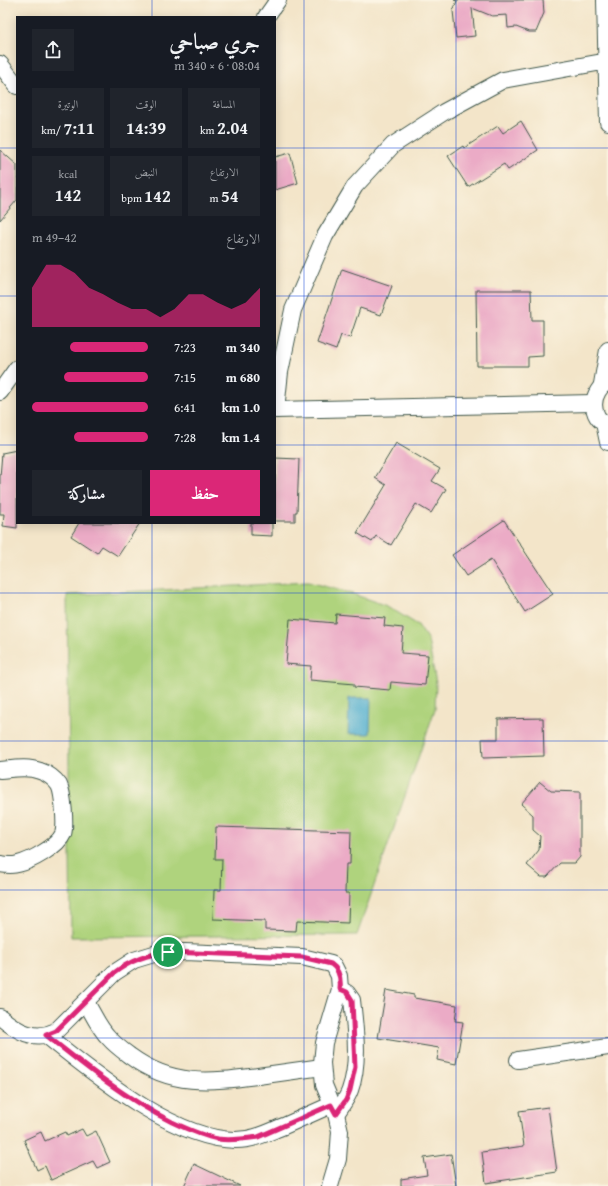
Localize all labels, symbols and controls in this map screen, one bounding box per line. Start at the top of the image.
text: جري صباحي [169,25,260,57]
button: share [32,29,74,71]
text: 08:04 · 6 × 340 m [174,56,260,75]
text: الوتيرة [58,96,78,112]
text: الوقت [135,96,157,112]
text: المسافة [213,96,235,112]
text: 7:11 [63,115,95,140]
text: 14:39 [126,115,166,140]
text: 2.04 [217,115,248,140]
text: /km [41,122,63,138]
text: km [200,122,217,138]
text: النبض [135,164,157,180]
text: الارتفاع [210,164,238,180]
text: kcal [59,166,77,182]
text: 142 [55,182,81,207]
text: 142 [144,183,171,208]
text: 54 [221,183,239,208]
text: bpm [121,190,144,206]
text: m [209,190,221,206]
text: 42–49 m [32,228,77,247]
text: الارتفاع [226,229,260,248]
text: 7:23 [174,338,196,357]
text: 340 m [226,338,260,357]
text: 7:15 [174,368,196,387]
text: 680 m [226,368,260,387]
text: 6:41 [174,398,196,417]
text: 1.0 km [221,398,260,417]
text: 7:28 [174,428,196,447]
text: 1.4 km [221,428,260,447]
button: مشاركة [32,470,142,516]
button: حفظ [150,470,260,516]
pin [151,935,185,969]
icon: arrive [157,941,179,963]

